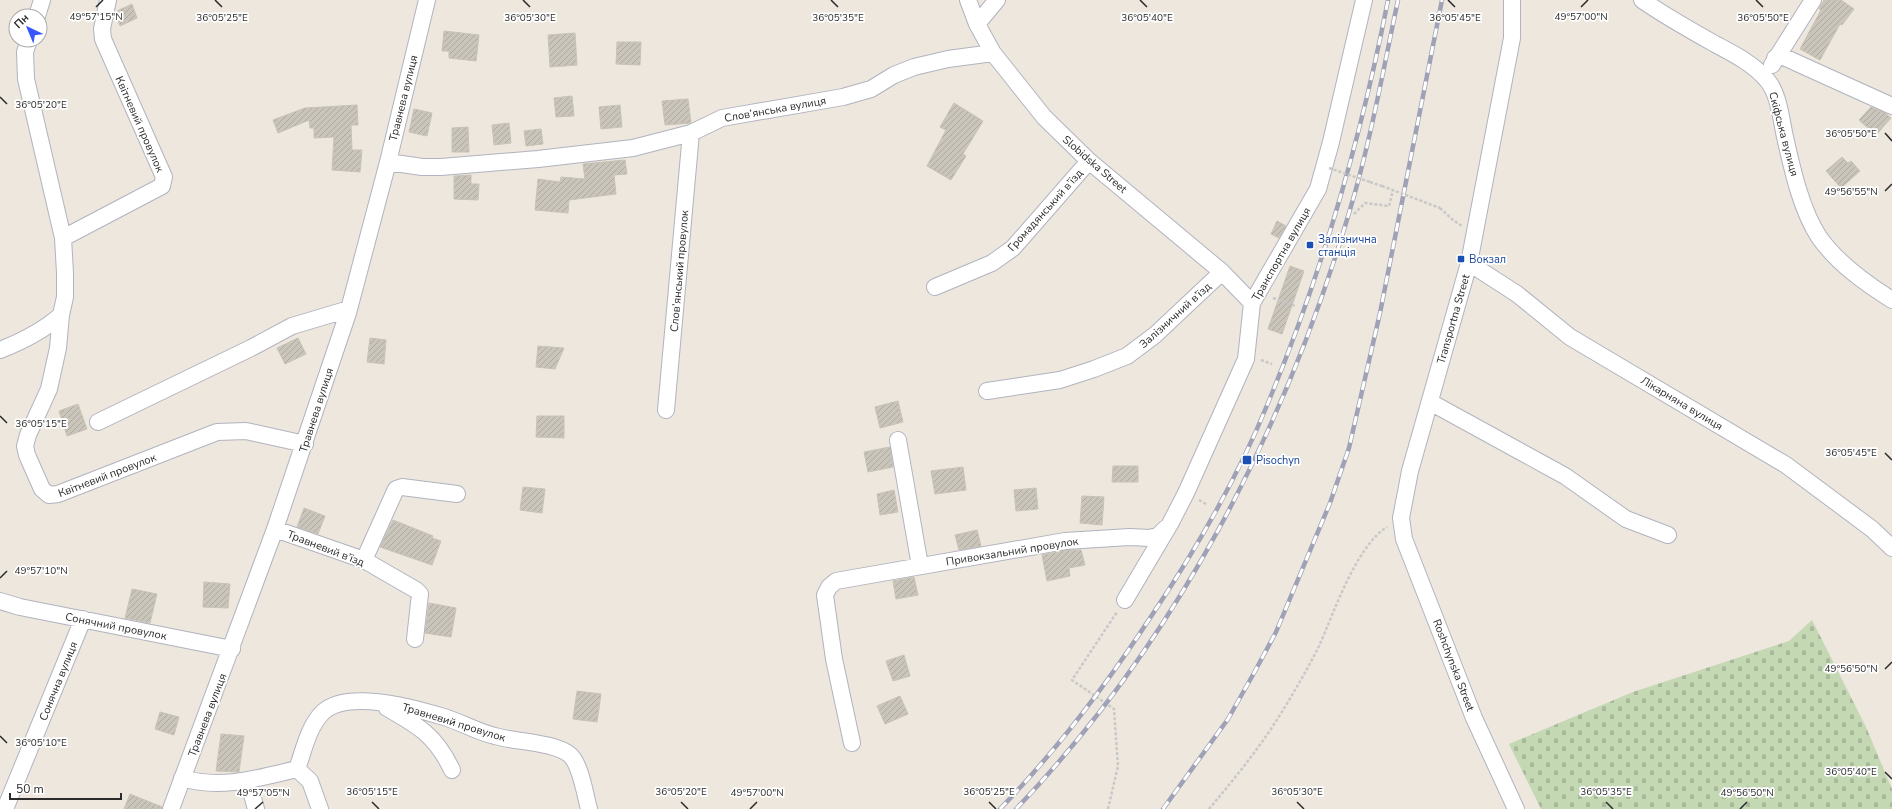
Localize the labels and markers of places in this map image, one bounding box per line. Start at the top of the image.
place label: Залізнична станція [1318,232,1377,260]
marker: Залізнична станція [1305,240,1315,250]
place label: Вокзал [1469,252,1506,267]
marker: Вокзал [1456,254,1466,264]
place label: Pisochyn [1256,453,1300,468]
marker: Pisochyn [1241,454,1253,466]

